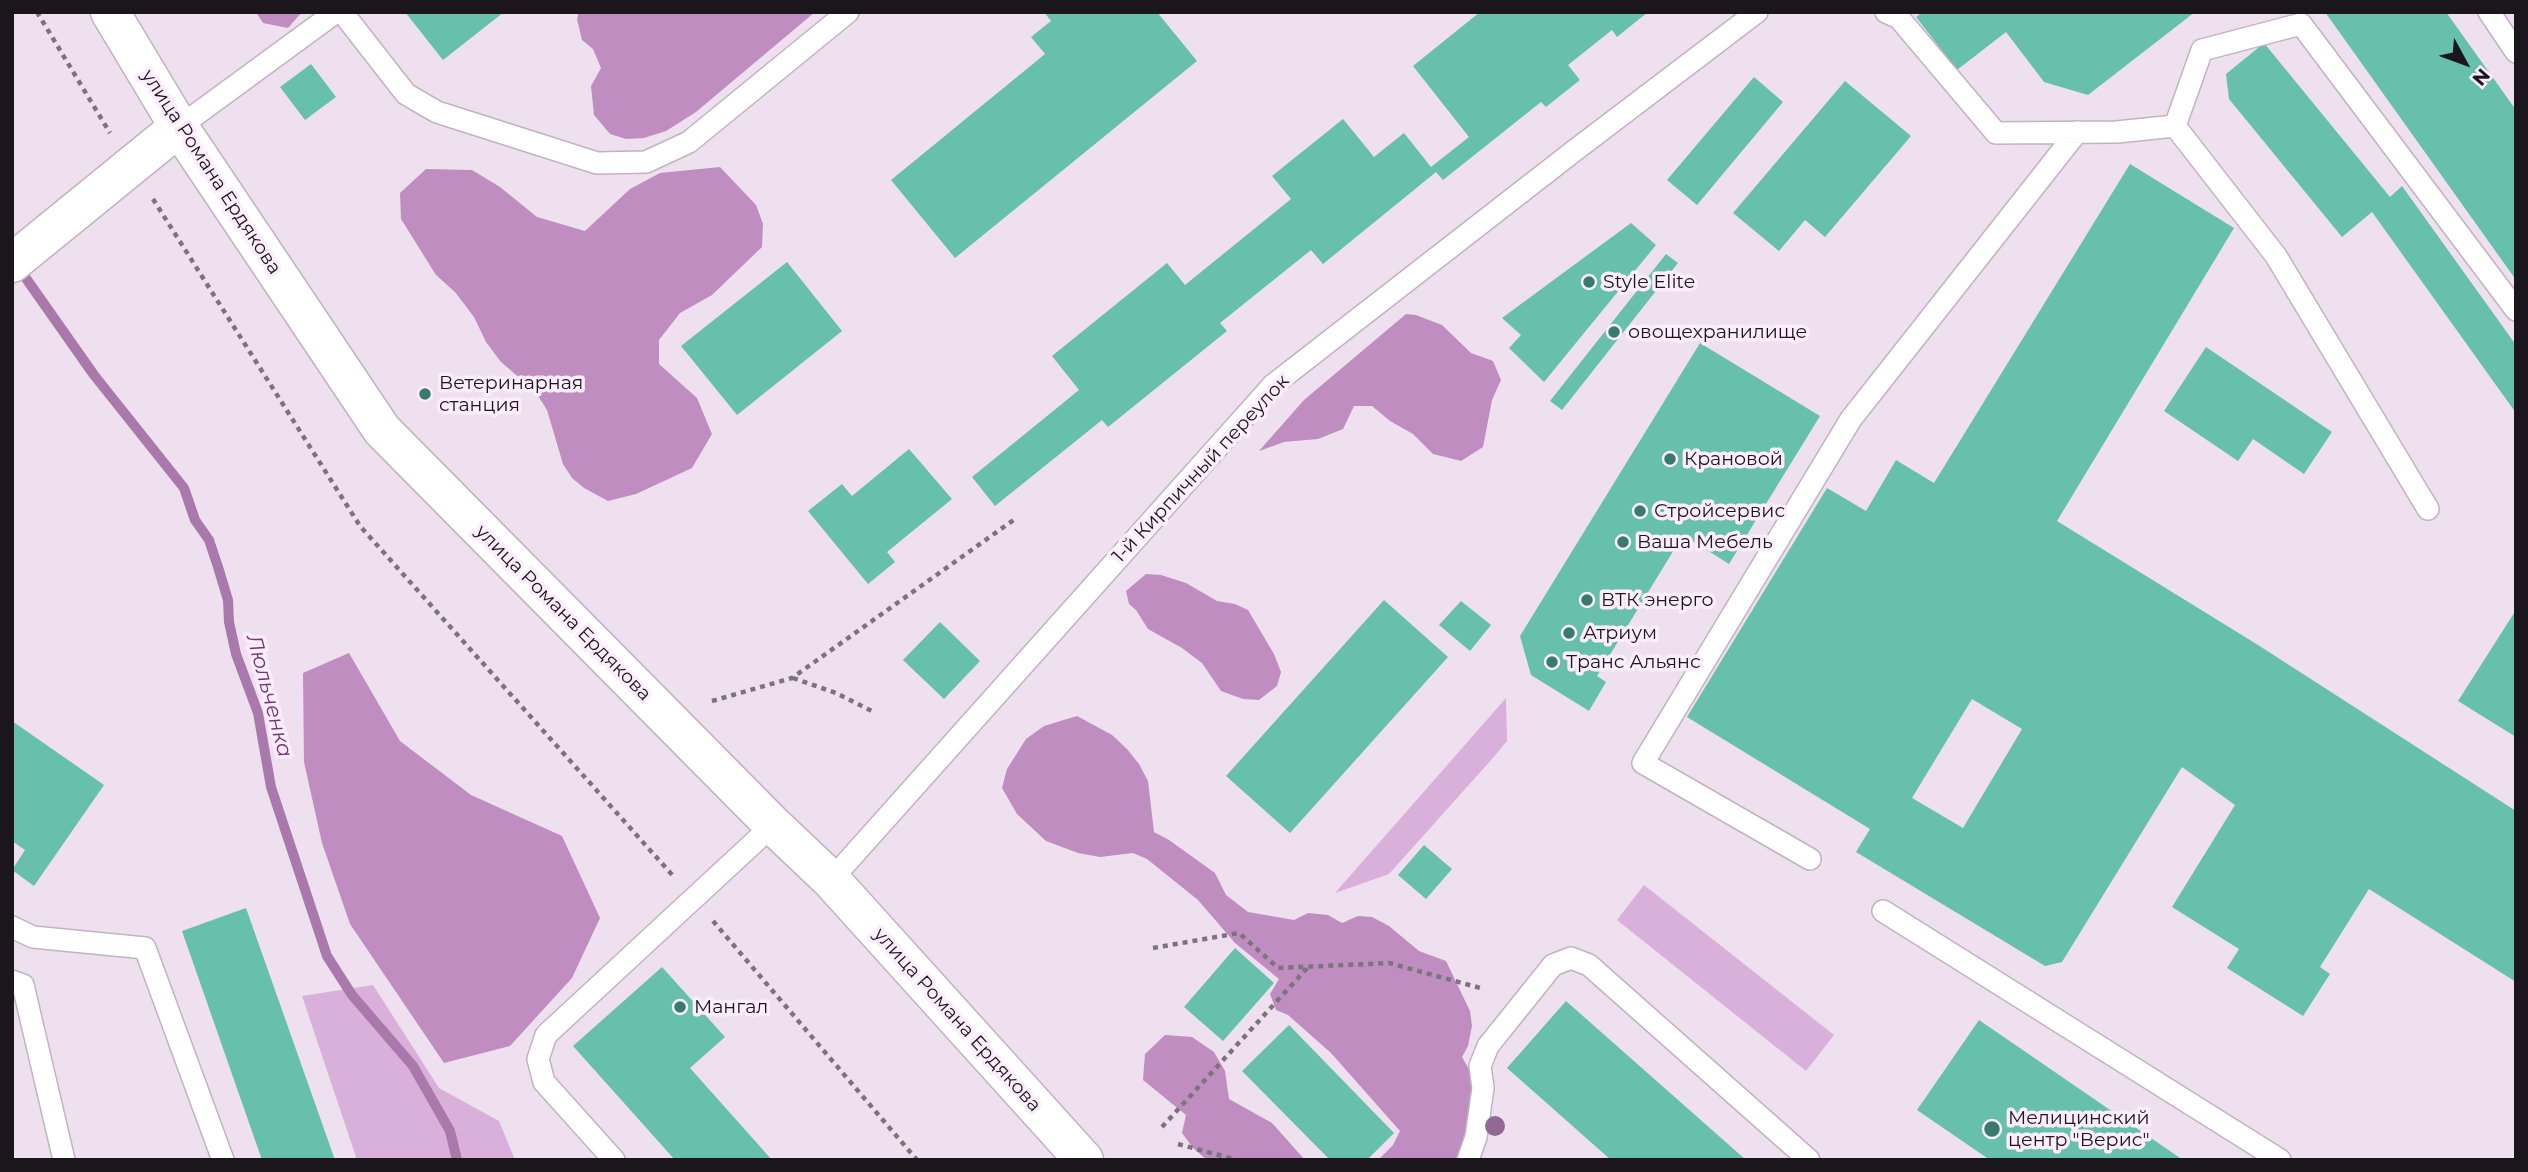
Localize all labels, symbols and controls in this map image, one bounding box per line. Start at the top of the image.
north arrow [2430,28,2500,98]
text: N [2468,64,2495,90]
street label: улица Романа Ердякова [136,65,286,279]
place label: Style Elite [1603,271,1695,293]
marker: Style Elite [1581,274,1597,290]
place label: овощехранилище [1628,321,1807,343]
marker: овощехранилище [1606,324,1622,340]
street label: 1-й Кирпичный переулок [1108,370,1294,568]
place label: Ветеринарная станция [439,372,583,416]
marker: Ветеринарная станция [417,386,433,402]
place label: Крановой [1684,448,1783,470]
marker: Крановой [1662,451,1678,467]
place label: Стройсервис [1654,500,1785,522]
marker: Стройсервис [1632,503,1648,519]
street label: улица Романа Ердякова [470,520,656,706]
place label: Ваша Мебель [1637,531,1773,553]
marker: Ваша Мебель [1615,534,1631,550]
place label: ВТК энерго [1601,589,1713,611]
marker: ВТК энерго [1579,592,1595,608]
place label: Атриум [1583,622,1657,644]
marker: Атриум [1561,625,1577,641]
water label: Люльченка [241,632,297,760]
place label: Транс Альянс [1566,651,1701,673]
marker: Транс Альянс [1544,654,1560,670]
street label: улица Романа Ердякова [868,923,1046,1117]
place label: Мангал [694,996,768,1018]
marker: Мангал [672,999,688,1015]
place label: Мелицинский центр "Верис" [2008,1107,2150,1151]
marker: Мелицинский центр "Верис" [1982,1119,2002,1139]

